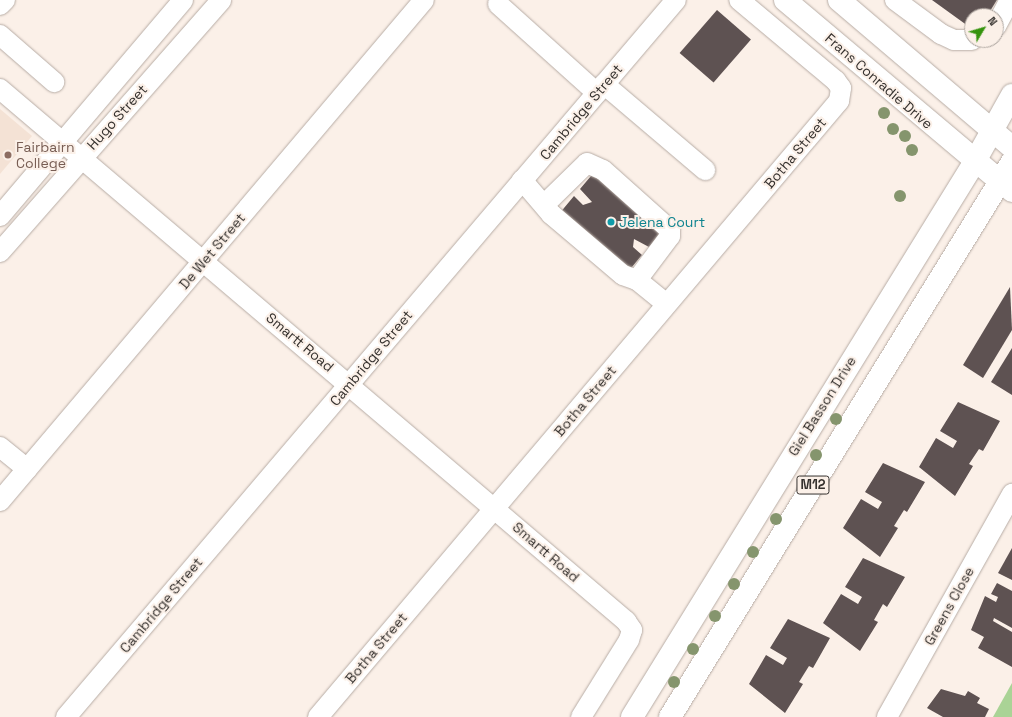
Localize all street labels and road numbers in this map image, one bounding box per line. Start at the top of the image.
street label: Frans Conradie Drive [822,30,936,132]
street label: Cambridge Street [536,61,626,163]
street label: Hugo Street [83,81,151,153]
street label: Botha Street [761,114,829,192]
street label: De Wet Street [175,210,249,292]
street label: Cambridge Street [326,307,416,409]
street label: Smartt Road [263,309,337,375]
street label: Giel Basson Drive [785,353,859,459]
street label: Botha Street [551,362,619,440]
road number: M12 [796,474,830,496]
street label: Smartt Road [509,518,583,586]
street label: Cambridge Street [116,554,206,656]
street label: Greens Close [921,564,977,648]
street label: Botha Street [342,609,410,687]

